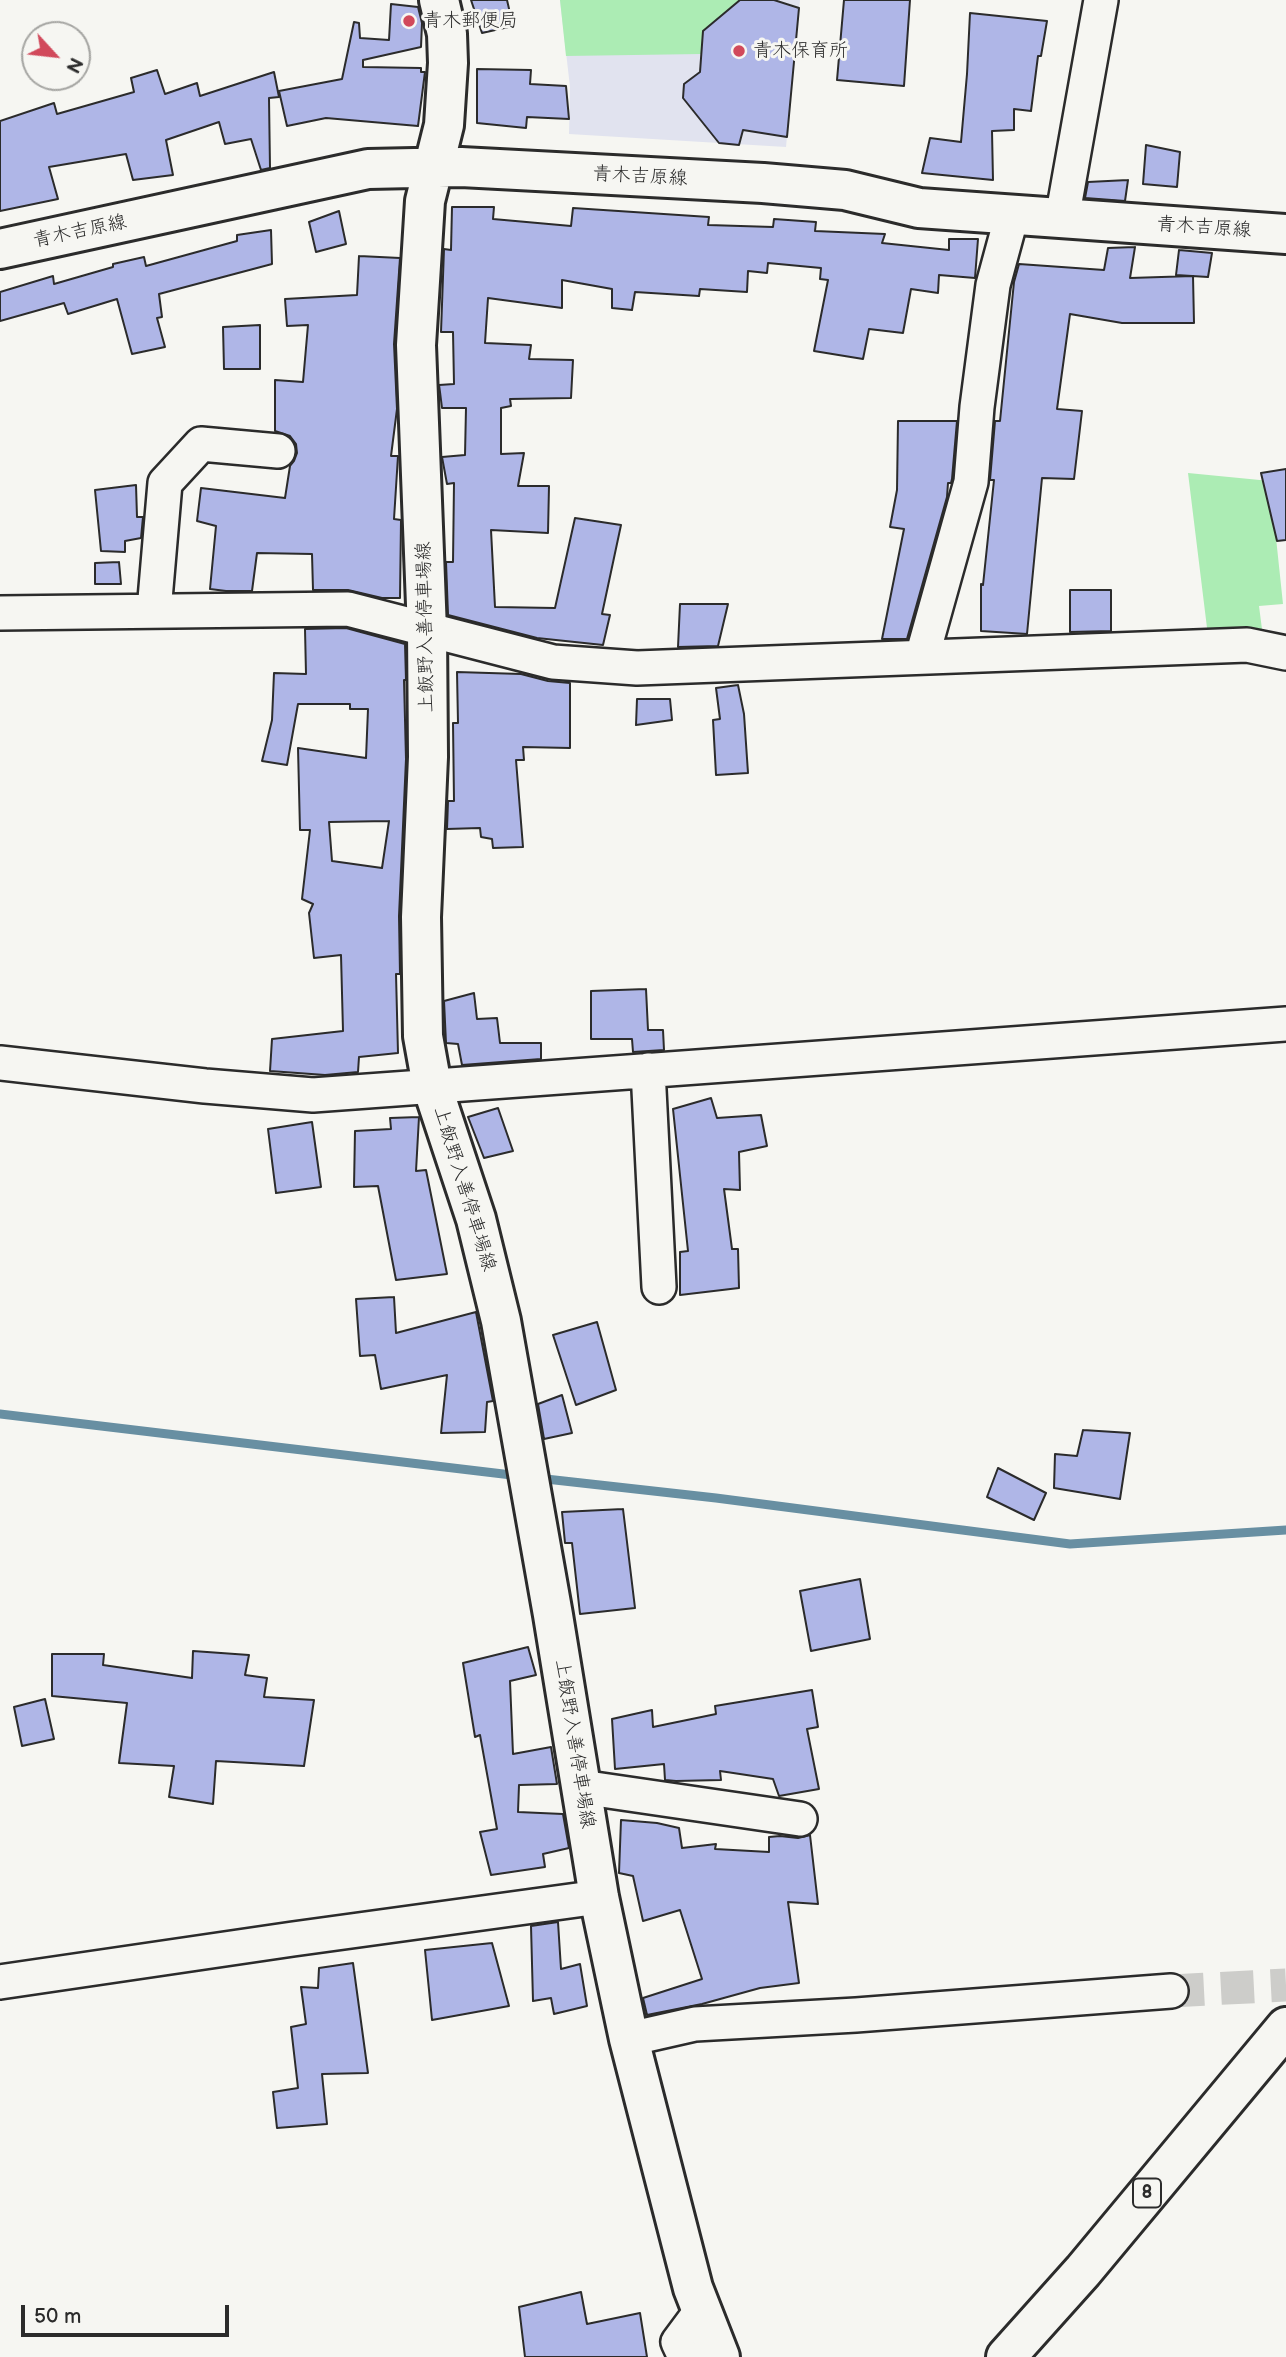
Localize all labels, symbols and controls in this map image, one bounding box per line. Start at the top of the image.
place label: 青木郵便局 [423,10,518,32]
marker: 青木郵便局 [401,13,417,29]
north arrow [21,21,91,91]
place label: 青木保育所 [753,40,848,62]
marker: 青木保育所 [731,43,747,59]
text: N [60,53,87,76]
street label: 青木吉原線 [592,163,688,191]
street label: 青木吉原線 [31,211,129,253]
street label: 青木吉原線 [1156,213,1252,243]
street label: 上飯野入善停車場線 [413,541,439,713]
street label: 上飯野入善停車場線 [428,1104,500,1274]
street label: 上飯野入善停車場線 [549,1658,599,1830]
road number: 8 [1133,2178,1161,2208]
scale bar [24,2290,233,2334]
text: 50 m [34,2304,81,2329]

